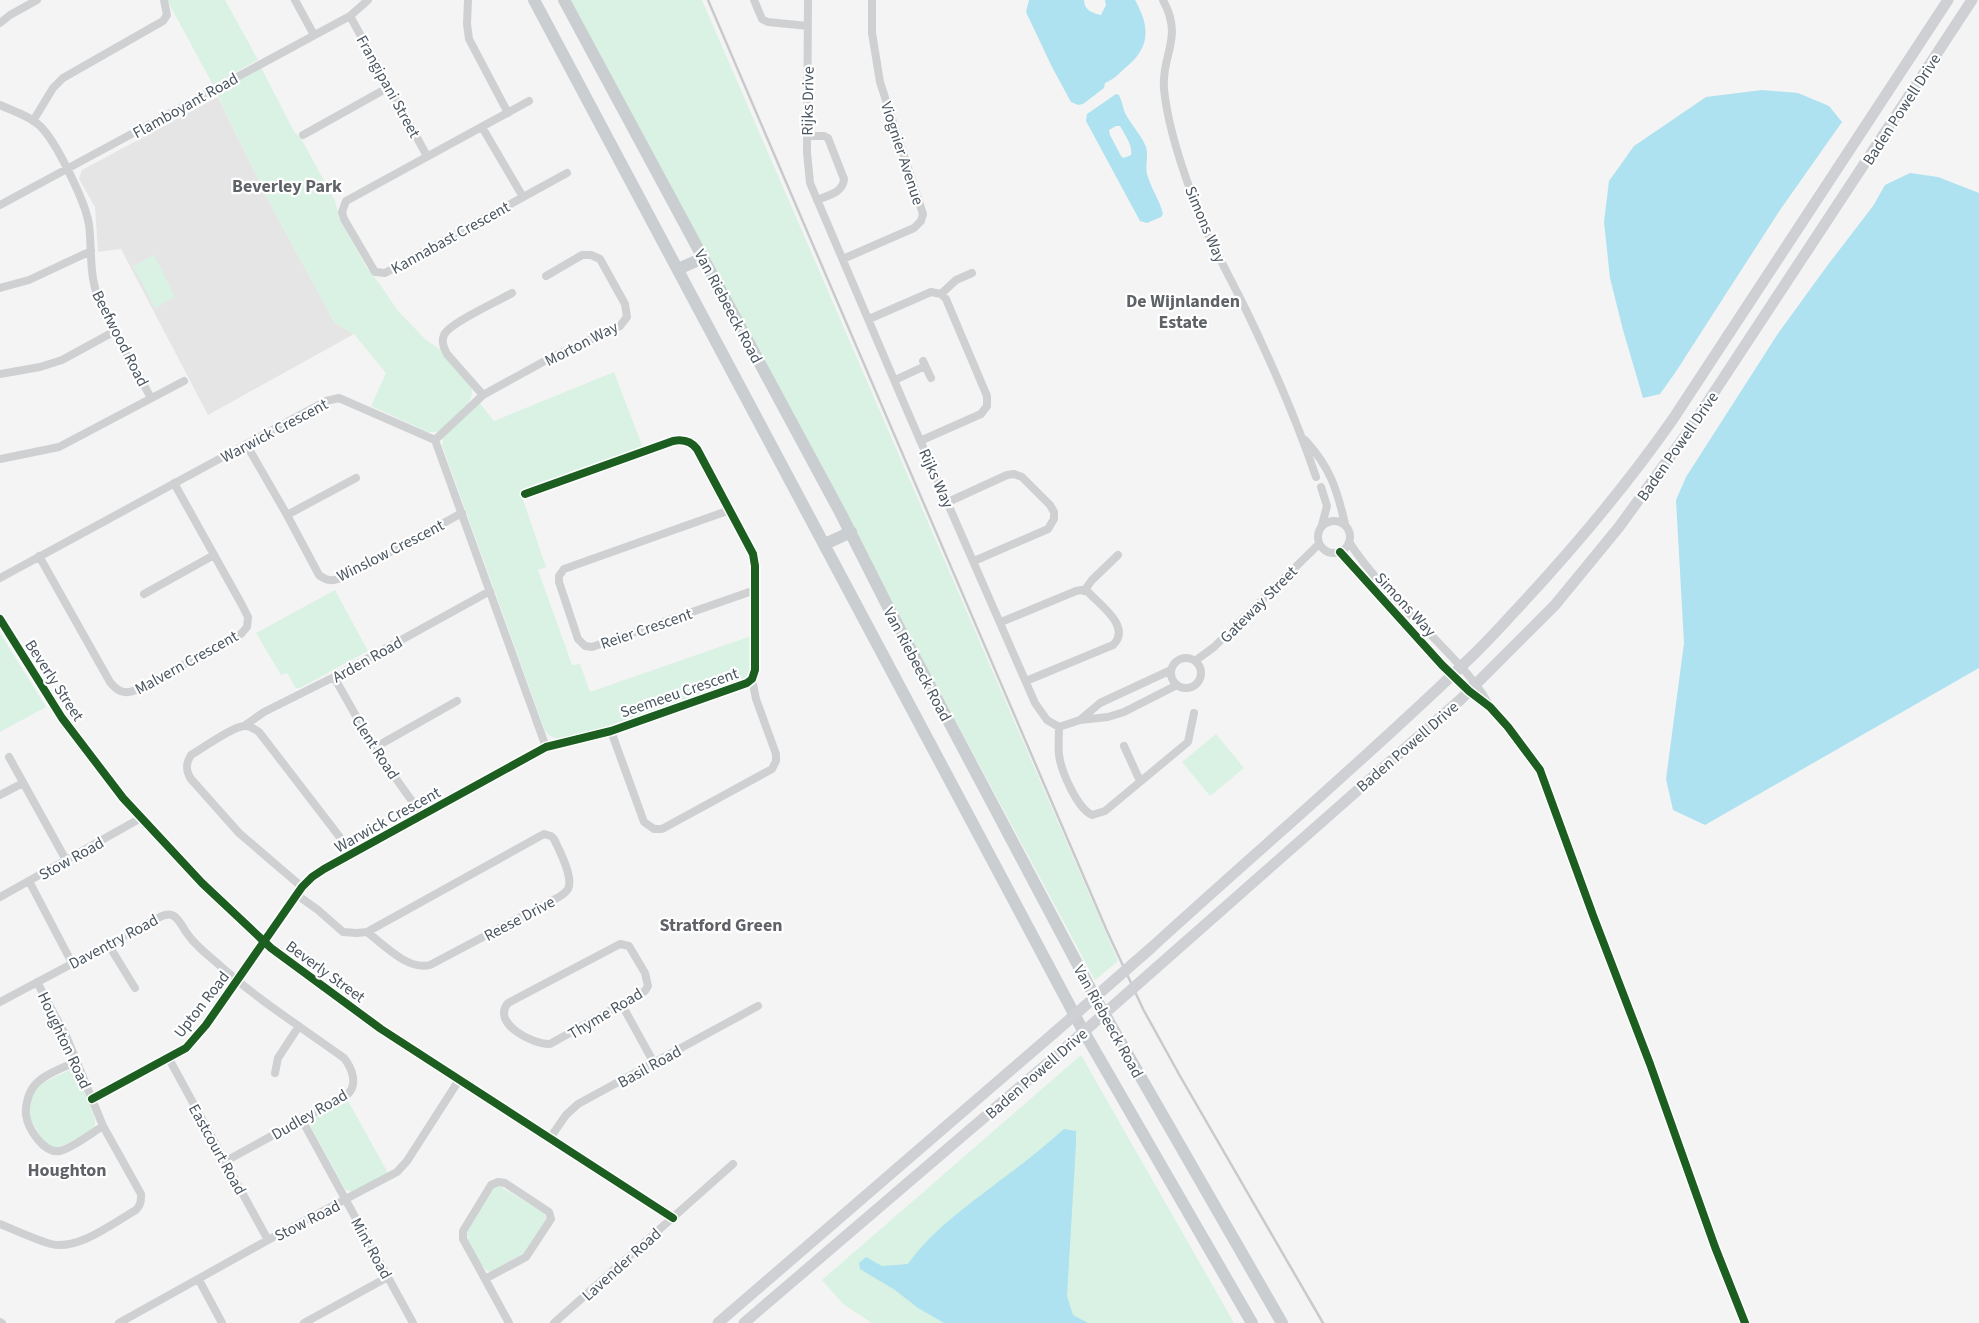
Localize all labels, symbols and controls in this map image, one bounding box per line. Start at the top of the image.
street label: Frangipani Street [351,31,426,142]
street label: Baden Powell Drive [1857,49,1946,170]
street label: Rijks Drive [796,66,820,136]
street label: Flamboyant Road [129,68,242,144]
street label: Viognier Avenue [875,99,929,208]
district label: Beverley Park [232,174,342,199]
street label: Simons Way [1179,183,1231,266]
street label: Kannabast Crescent [387,196,514,280]
street label: Van Riebeeck Road [689,246,767,367]
street label: Beefwood Road [86,287,154,390]
district label: De Wijnlanden Estate [1126,289,1240,335]
street label: Morton Way [541,316,622,372]
street label: Baden Powell Drive [1632,387,1724,506]
street label: Warwick Crescent [217,393,332,468]
street label: Rijks Way [913,445,959,512]
street label: Winslow Crescent [333,514,448,587]
street label: Gateway Street [1215,561,1303,648]
street label: Simons Way [1370,568,1441,642]
street label: Reier Crescent [597,603,696,655]
street label: Van Riebeeck Road [878,604,956,725]
street label: Malvern Crescent [131,625,243,700]
street label: Arden Road [328,632,407,688]
street label: Beverly Street [20,635,89,726]
street label: Seemeeu Crescent [617,662,742,723]
street label: Baden Powell Drive [1352,696,1464,797]
street label: Clent Road [346,711,404,784]
street label: Warwick Crescent [330,781,445,858]
street label: Stow Road [35,832,108,886]
street label: Reese Drive [480,891,559,947]
street label: Daventry Road [65,909,162,975]
district label: Stratford Green [659,913,783,938]
street label: Beverly Street [281,936,370,1008]
street label: Van Riebeeck Road [1068,961,1148,1082]
street label: Upton Road [169,967,235,1043]
street label: Thyme Road [564,983,647,1045]
street label: Houghton Road [32,988,96,1093]
street label: Baden Powell Drive [981,1023,1093,1124]
street label: Basil Road [614,1040,685,1093]
street label: Dudley Road [267,1084,352,1146]
street label: Eastcourt Road [183,1100,251,1199]
district label: Houghton [27,1158,107,1183]
street label: Stow Road [271,1195,344,1247]
street label: Mint Road [345,1214,397,1283]
street label: Lavender Road [577,1223,666,1306]

